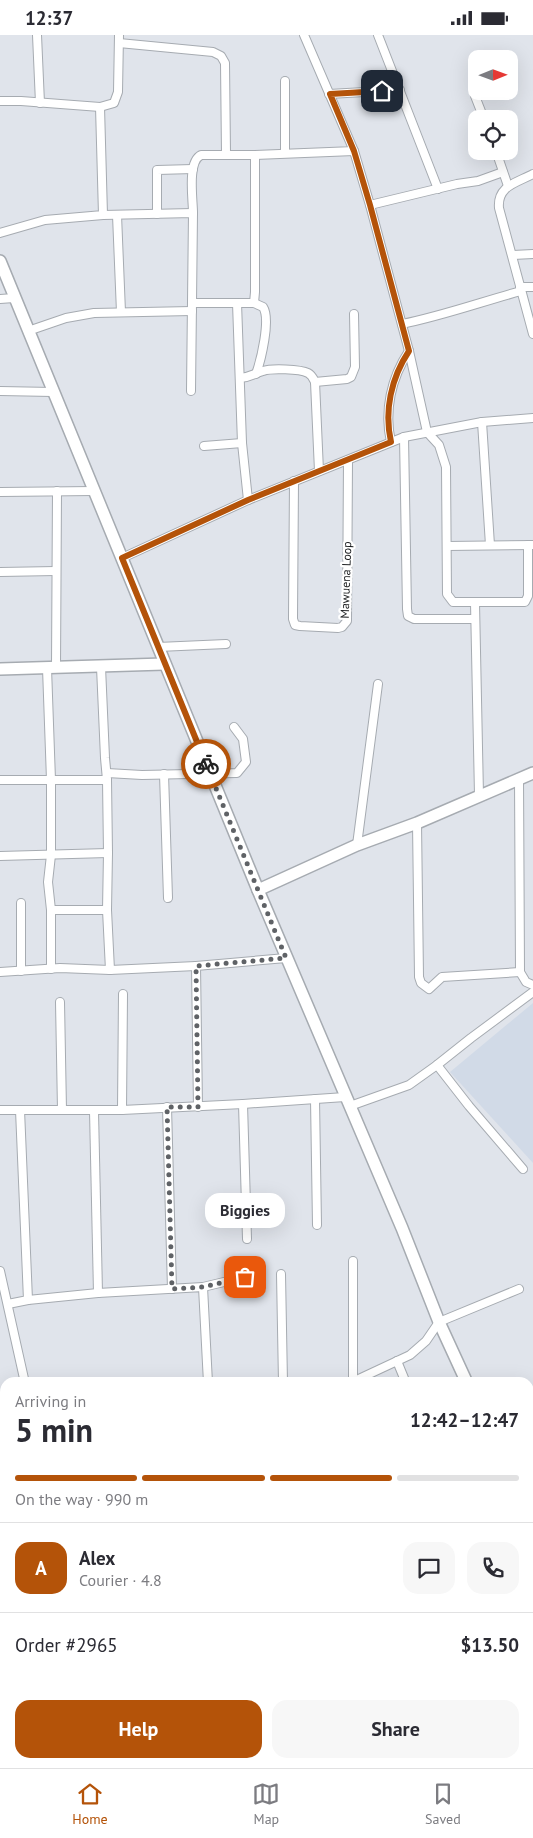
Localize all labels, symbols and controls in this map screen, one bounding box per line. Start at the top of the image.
text: 12:37 [25,6,73,30]
north arrow [468,50,518,100]
map controls [468,50,518,160]
pin [361,70,403,112]
icon: home [368,77,396,105]
button: locate [468,110,518,160]
street label: Mawuena Loop [337,541,354,619]
courier [181,739,231,789]
icon: bike [192,750,220,778]
callout: Biggies [205,1192,285,1227]
text: Biggies [220,1200,270,1220]
pin [224,1256,266,1298]
icon: bag [231,1263,259,1291]
text: Arriving in [15,1391,86,1411]
text: 12:42–12:47 [410,1408,519,1432]
text: 5 min [15,1409,93,1451]
text: On the way · 990 m [15,1489,148,1509]
button: chat [403,1542,455,1594]
button: phone [467,1542,519,1594]
text: Alex [79,1546,115,1570]
text: A [35,1556,47,1580]
text: Courier · 4.8 [79,1570,162,1590]
text: Order #2965 [15,1633,118,1657]
text: $13.50 [460,1633,519,1657]
button: Help [15,1700,262,1758]
button: Share [272,1700,519,1758]
tab: Home [72,1780,108,1828]
tab: Map [252,1780,280,1828]
tab: Saved [425,1780,461,1828]

